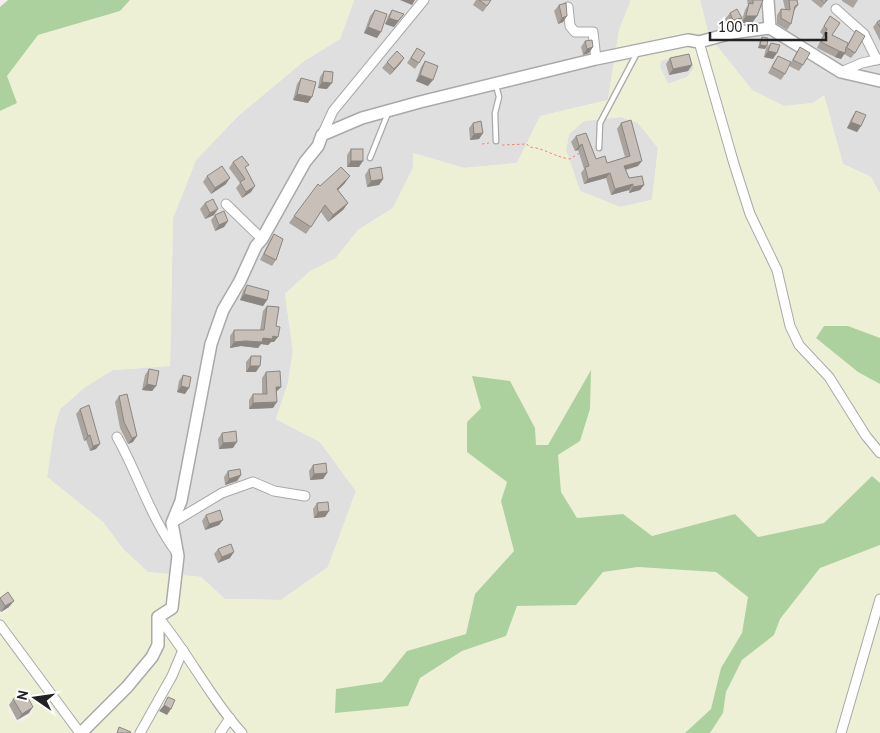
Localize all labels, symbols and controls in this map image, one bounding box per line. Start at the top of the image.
scale bar [710,10,826,42]
text: 100 m [718,17,759,36]
north arrow [10,673,60,723]
text: N [13,689,32,702]

